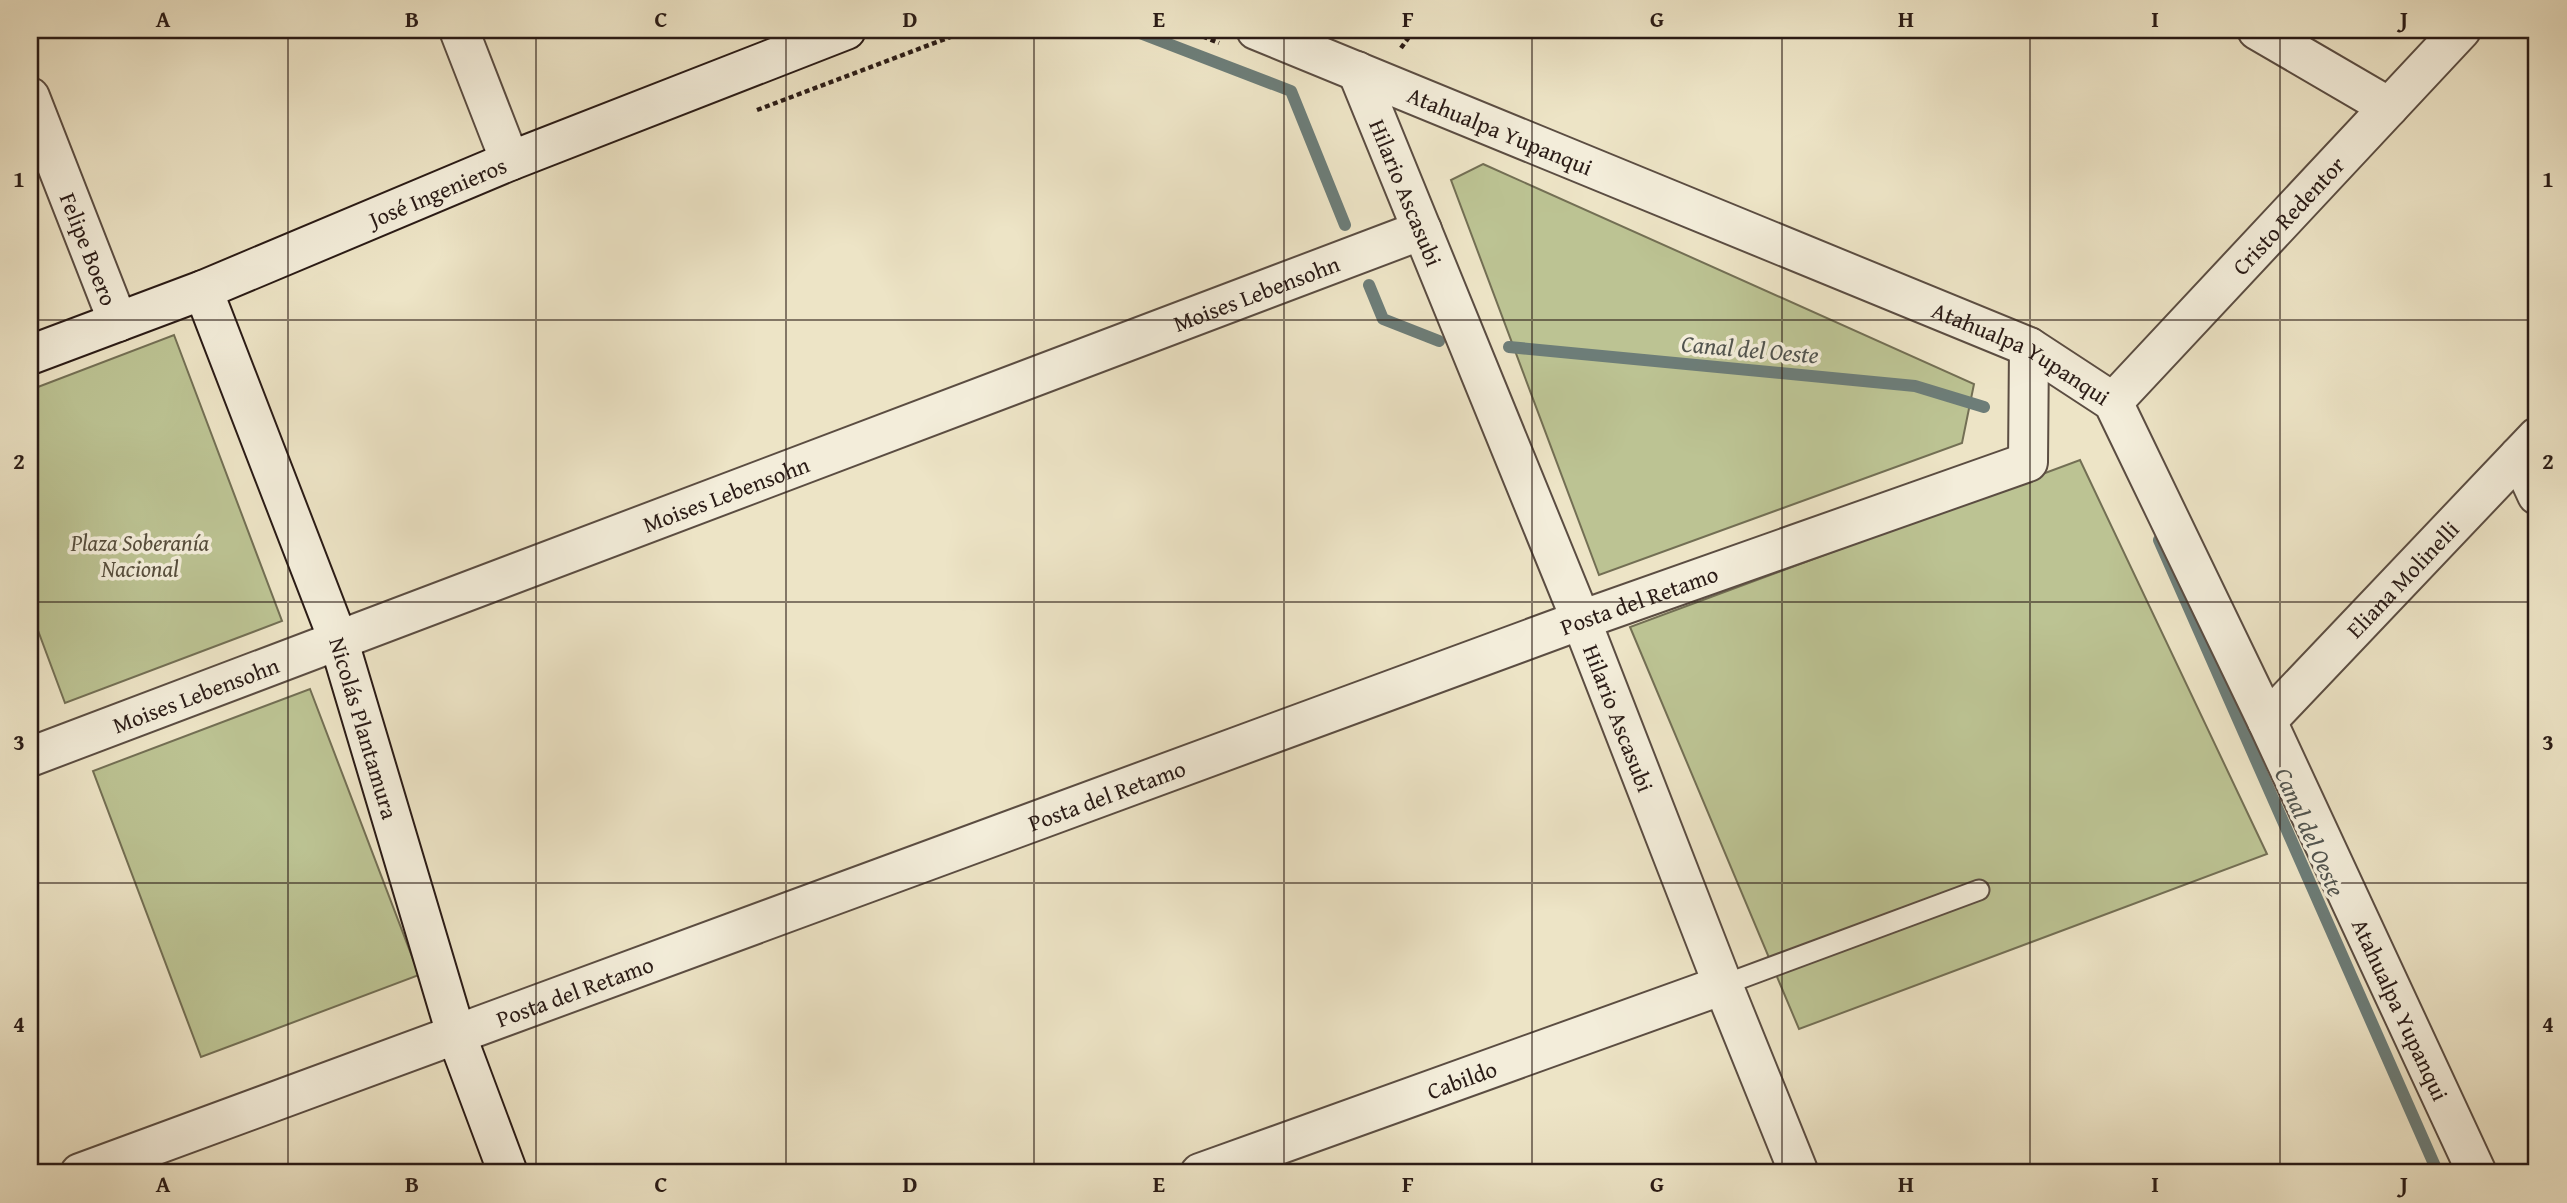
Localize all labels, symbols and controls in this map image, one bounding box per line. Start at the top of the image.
text: A [156,2,171,35]
text: B [405,2,419,35]
text: C [654,2,668,35]
text: D [903,2,918,35]
text: E [1153,2,1165,35]
text: F [1402,2,1414,35]
text: G [1650,2,1664,35]
text: H [1898,2,1914,35]
text: I [2151,2,2159,35]
text: J [2396,2,2408,35]
street label: Atahualpa Yupanqui [1403,77,1598,183]
street label: Hilario Ascasubi [1362,114,1451,271]
street label: José Ingenieros [361,148,511,236]
street label: Cristo Redentor [2224,148,2352,282]
text: 1 [13,162,25,195]
text: 1 [2542,162,2554,195]
street label: Felipe Boero [52,187,126,310]
street label: Moises Lebensohn [1168,246,1344,339]
street label: Atahualpa Yupanqui [1927,293,2117,412]
water label: Canal del Oeste [1680,326,1820,372]
text: 2 [13,444,25,477]
text: 2 [2542,444,2554,477]
street label: Moises Lebensohn [638,447,814,540]
street label: Eliana Molinelli [2338,513,2466,645]
park label: Plaza Soberanía Nacional [70,526,210,585]
street label: Posta del Retamo [1555,556,1722,643]
street label: Nicolás Plantamura [322,633,407,823]
street label: Hilario Ascasubi [1575,639,1663,797]
street label: Moises Lebensohn [108,648,284,741]
text: 3 [13,725,25,758]
text: 3 [2542,725,2554,758]
street label: Posta del Retamo [1023,751,1190,839]
water label: Canal del Oeste [2266,762,2354,902]
street label: Atahualpa Yupanqui [2344,913,2458,1106]
street label: Posta del Retamo [491,947,658,1035]
text: 4 [13,1007,25,1040]
text: 4 [2542,1007,2554,1040]
street label: Cabildo [1422,1051,1501,1107]
text: A [156,1167,171,1200]
text: B [405,1167,419,1200]
text: C [654,1167,668,1200]
text: D [903,1167,918,1200]
text: E [1153,1167,1165,1200]
text: F [1402,1167,1414,1200]
text: G [1650,1167,1664,1200]
text: H [1898,1167,1914,1200]
text: I [2151,1167,2159,1200]
text: J [2396,1167,2408,1200]

